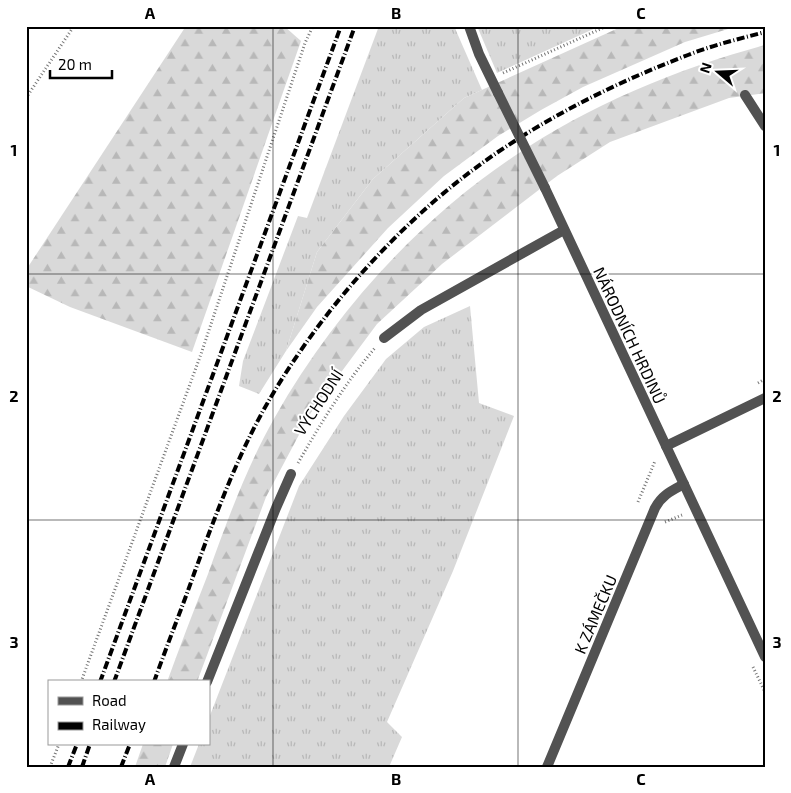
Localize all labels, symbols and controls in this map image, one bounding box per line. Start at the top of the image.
text: A [145,3,156,22]
text: B [391,3,401,22]
text: C [636,3,646,22]
scale bar [50,48,112,80]
north arrow [694,48,744,98]
text: 20 m [58,55,92,73]
text: N [696,60,715,75]
text: 1 [11,140,17,159]
text: 1 [774,140,780,159]
street label: NÁRODNÍCH HRDINŮ [590,264,670,406]
street label: VÝCHODNÍ [290,365,347,439]
text: 2 [9,386,19,405]
text: 2 [772,386,782,405]
street label: K ZÁMEČKU [570,572,620,656]
text: 3 [9,632,19,651]
text: 3 [772,632,782,651]
legend [48,680,210,746]
text: Road [92,691,127,709]
text: Railway [92,715,146,733]
text: A [145,769,156,788]
text: B [391,769,401,788]
text: C [636,769,646,788]

